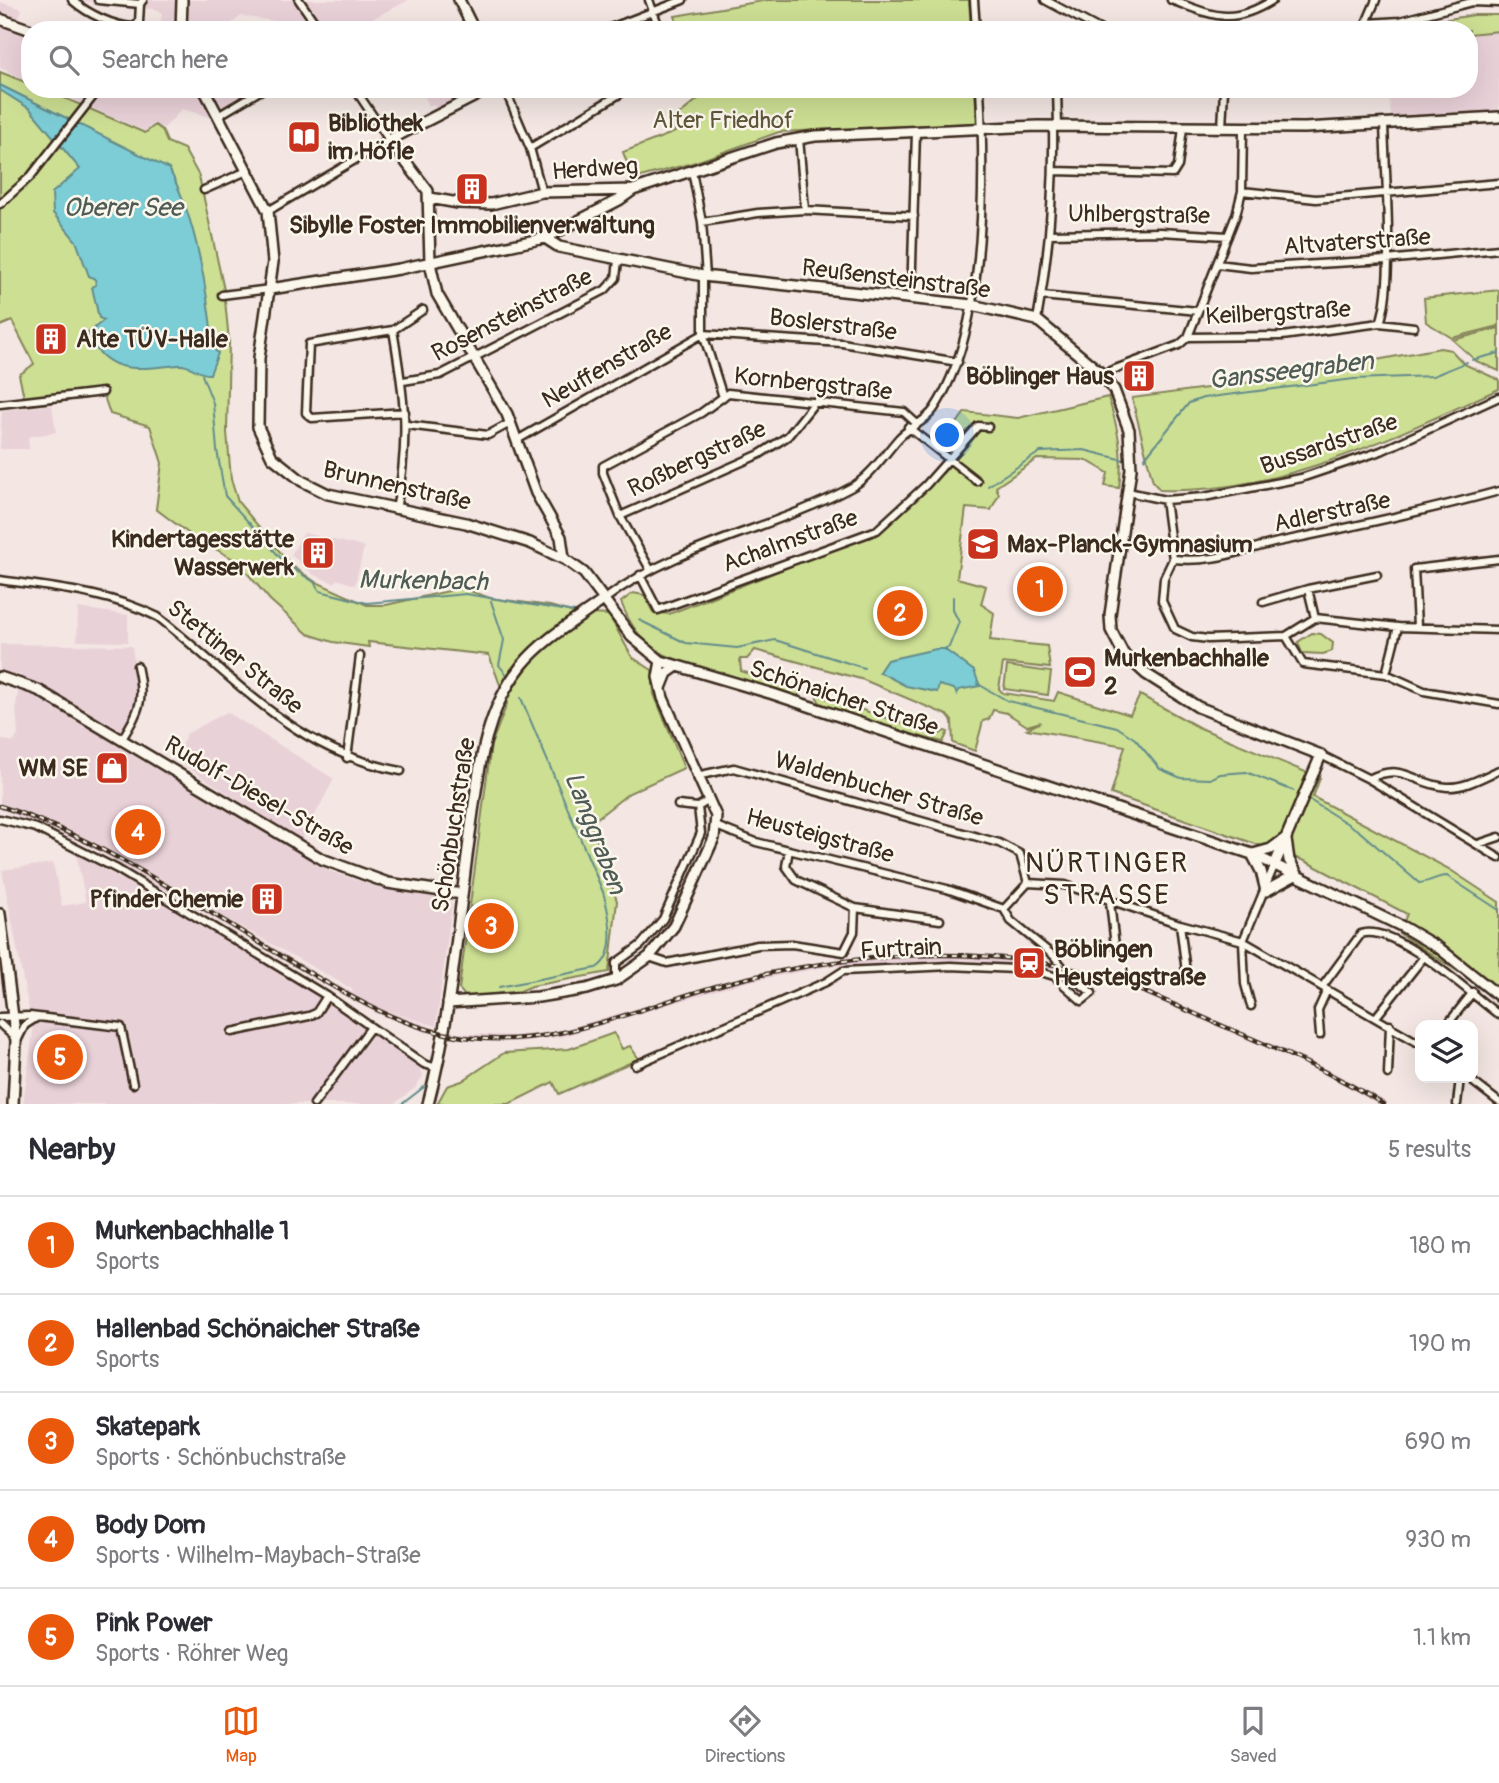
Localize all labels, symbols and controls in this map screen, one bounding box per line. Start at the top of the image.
search box [21,21,1478,98]
icon: search [45,41,83,79]
text: Search here [101,44,228,76]
park label: Alter Friedhof [652,106,794,135]
place label: Bibliothek im Höfle [328,109,424,166]
library icon: Bibliothek im Höfle [285,118,323,156]
street label: Herdweg [551,152,639,186]
building icon: Sibylle Foster Immobilienverwaltung [453,170,491,208]
water label: Oberer See [63,192,185,224]
street label: Uhlbergstraße [1068,199,1210,231]
place label: Sibylle Foster Immobilienverwaltung [289,211,655,240]
street label: Altvaterstraße [1283,222,1432,262]
street label: Reußensteinstraße [800,253,992,305]
street label: Rosensteinstraße [427,262,597,368]
street label: Keilbergstraße [1205,295,1352,331]
street label: Boslerstraße [768,303,899,347]
street label: Neuffenstraße [537,317,677,415]
building icon: Alte TÜV-Halle [32,320,70,358]
place label: Alte TÜV-Halle [76,325,229,354]
water label: Gansseegraben [1207,345,1377,397]
building icon: Böblinger Haus [1120,357,1158,395]
street label: Kornbergstraße [733,361,894,407]
place label: Böblinger Haus [966,362,1114,391]
street label: Bussardstraße [1257,407,1402,481]
street label: Roßbergstraße [623,414,771,504]
your location [930,418,964,452]
street label: Brunnenstraße [320,455,474,517]
street label: Adlerstraße [1271,485,1393,539]
street label: Achalmstraße [718,503,862,579]
place label: Kindertagesstätte Wasserwerk [111,525,295,582]
school or university icon: Max-Planck-Gymnasium [964,525,1002,563]
place label: Max-Planck-Gymnasium [1007,530,1252,559]
building icon: Kindertagesstätte Wasserwerk [299,534,337,572]
pin: 1 [1017,563,1063,615]
water label: Murkenbach [358,564,490,598]
pin: 2 [877,587,923,639]
street label: Stettiner Straße [161,593,309,721]
place label: Murkenbachhalle 2 [1104,644,1270,701]
sports icon: Murkenbachhalle 2 [1061,653,1099,691]
street label: Schönaicher Straße [746,654,942,742]
street label: Rudolf-Diesel-Straße [159,730,359,862]
street label: Schönbuchstraße [426,735,482,914]
street label: Waldenbucher Straße [771,745,987,833]
shop icon: WM SE [93,749,131,787]
place label: WM SE [19,754,89,783]
water label: Langgraben [557,768,633,900]
street label: Heusteigstraße [743,802,897,870]
pin: 4 [115,806,161,858]
district label: NÜRTINGER STRASSE [1025,846,1189,913]
building icon: Pfinder Chemie [248,880,286,918]
place label: Pfinder Chemie [89,885,244,914]
pin: 3 [468,900,514,952]
street label: Furtrain [859,932,943,966]
place label: Böblingen Heusteigstraße [1054,935,1207,992]
station icon: Böblingen Heusteigstraße [1010,944,1048,982]
map controls [1415,1020,1478,1083]
button: layers [1415,1020,1478,1083]
pin: 5 [37,1031,83,1083]
text: Nearby [28,1131,115,1168]
text: 5 results [1388,1135,1471,1164]
text: Murkenbachhalle 1 [95,1215,289,1247]
text: 1 [47,1231,56,1260]
text: 180 m [1409,1231,1471,1260]
text: Sports [95,1247,159,1276]
text: Hallenbad Schönaicher Straße [95,1313,420,1345]
text: 2 [45,1329,57,1358]
text: 190 m [1409,1329,1471,1358]
text: Sports [95,1345,159,1374]
text: Skatepark [95,1411,200,1443]
text: 3 [45,1427,57,1456]
text: 690 m [1405,1427,1471,1456]
text: Sports · Schönbuchstraße [95,1443,346,1472]
text: Body Dom [95,1509,206,1541]
text: 4 [44,1525,58,1554]
text: 930 m [1405,1525,1471,1554]
text: Sports · Wilhelm-Maybach-Straße [95,1541,421,1570]
text: Pink Power [95,1607,213,1639]
text: 5 [45,1623,57,1652]
text: 1.1 km [1413,1623,1471,1652]
text: Sports · Röhrer Weg [95,1639,288,1668]
tab: Map [222,1702,260,1768]
tab: Directions [705,1702,785,1768]
tab: Saved [1230,1702,1277,1768]

